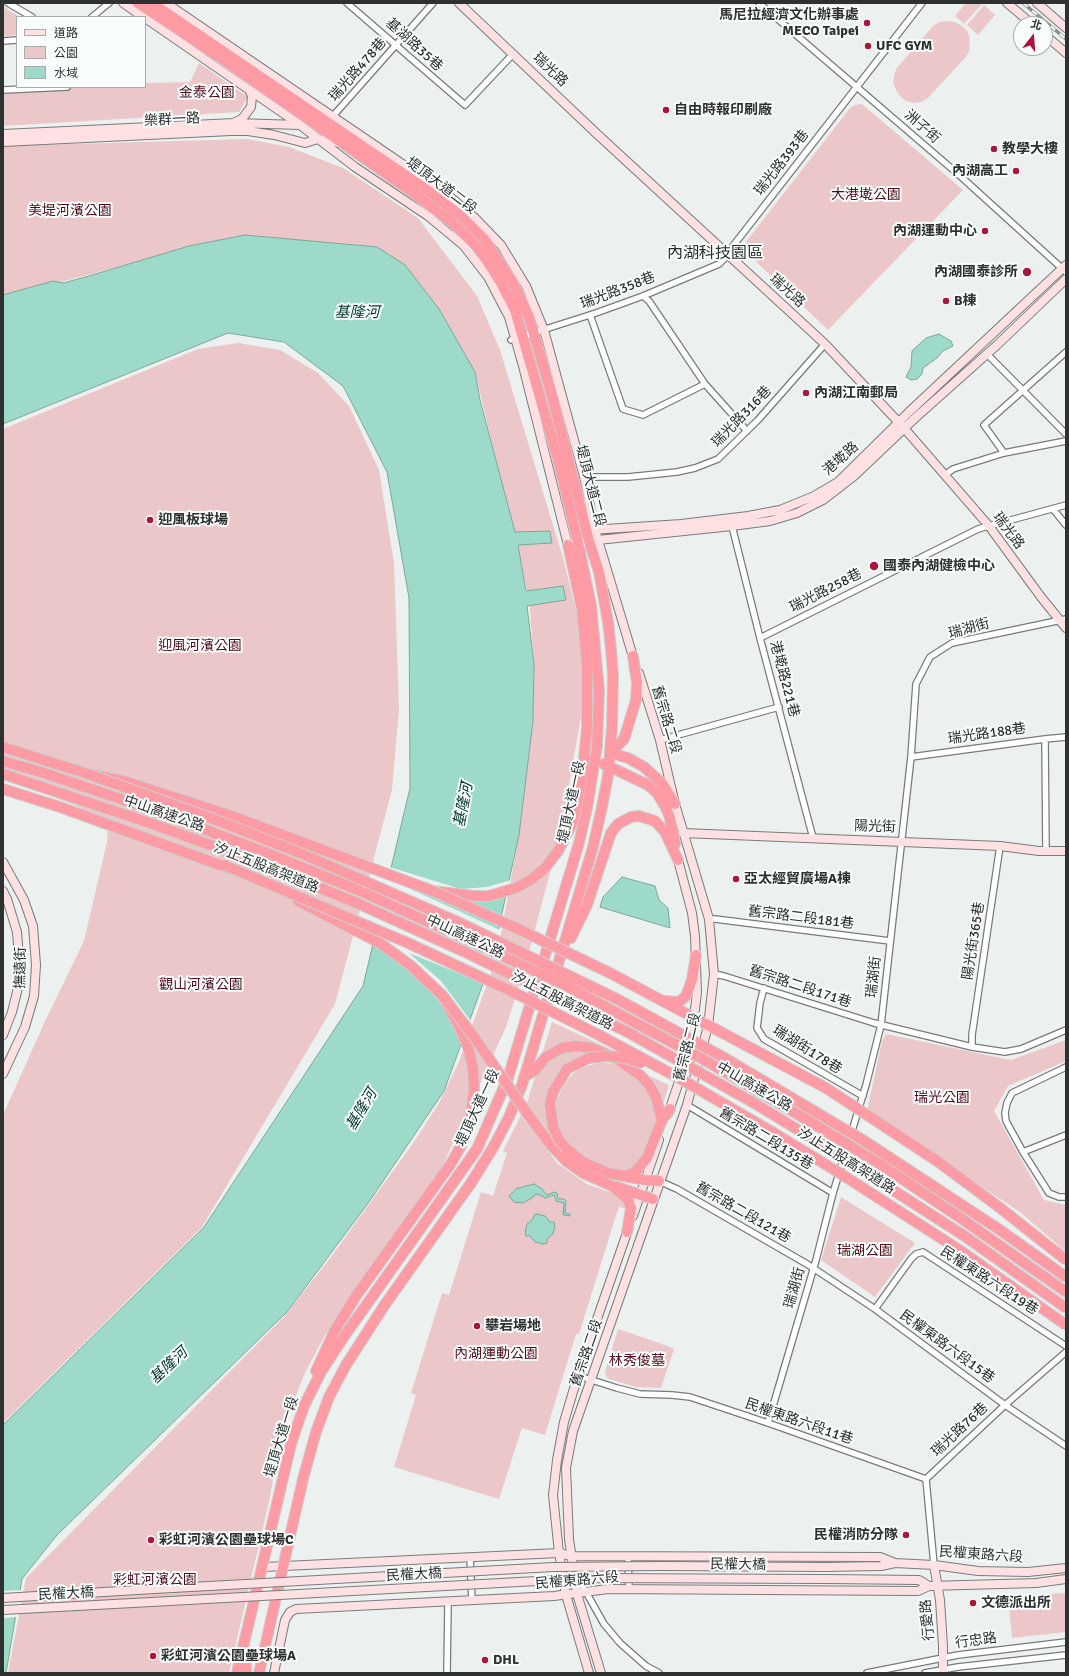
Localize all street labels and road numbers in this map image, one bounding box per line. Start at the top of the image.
street label: 基湖路35巷 [382,15,446,75]
street label: 瑞光路478巷 [326,35,390,105]
street label: 瑞光路 [529,50,571,90]
street label: 洲子街 [901,107,943,147]
street label: 樂群一路 [144,110,200,130]
street label: 瑞光路393巷 [751,127,813,199]
street label: 堤頂大道二段 [402,154,480,218]
street label: 瑞光路358巷 [578,269,658,313]
street label: 瑞光路 [766,271,808,311]
street label: 瑞光路316巷 [709,383,775,451]
street label: 港墘路 [820,439,862,479]
street label: 堤頂大道二段 [572,443,608,529]
street label: 瑞光路 [989,509,1027,553]
street label: 瑞光路258巷 [787,566,865,616]
street label: 瑞湖街 [947,615,991,643]
street label: 港墘路221巷 [766,639,802,719]
street label: 舊宗路二段 [648,684,684,756]
street label: 瑞光路188巷 [947,720,1027,748]
street label: 堤頂大道一段 [555,759,589,845]
street label: 中山高速公路 [122,792,206,836]
street label: 陽光街 [854,818,896,836]
street label: 汐止五股高架道路 [211,839,321,897]
street label: 陽光街365巷 [960,901,988,981]
street label: 舊宗路二段181巷 [747,903,855,933]
street label: 中山高速公路 [423,912,507,962]
street label: 撫遠街 [12,947,30,989]
street label: 瑞湖街 [863,955,885,999]
street label: 舊宗路二段171巷 [747,963,853,1011]
street label: 汐止五股高架道路 [508,968,616,1034]
street label: 舊宗路二段 [671,1011,705,1083]
street label: 瑞湖街178巷 [769,1022,845,1078]
street label: 中山高速公路 [713,1059,795,1115]
street label: 堤頂大道一段 [453,1066,503,1150]
street label: 舊宗路二段135巷 [716,1104,816,1174]
street label: 汐止五股高架道路 [794,1124,898,1198]
street label: 舊宗路二段121巷 [693,1179,793,1247]
street label: 民權東路六段19巷 [937,1243,1041,1319]
street label: 瑞湖街 [781,1265,809,1311]
street label: 民權東路六段15巷 [896,1307,998,1387]
street label: 舊宗路二段 [568,1317,606,1389]
street label: 堤頂大道一段 [262,1394,302,1480]
street label: 民權東路六段11巷 [743,1396,855,1448]
street label: 瑞光路76巷 [928,1400,992,1460]
street label: 民權東路六段 [939,1544,1023,1566]
street label: 民權大橋 [710,1556,766,1574]
street label: 民權大橋 [386,1565,442,1585]
street label: 民權東路六段 [534,1569,620,1593]
street label: 民權大橋 [38,1584,94,1604]
street label: 行愛路 [918,1598,938,1642]
street label: 行忠路 [954,1630,998,1652]

